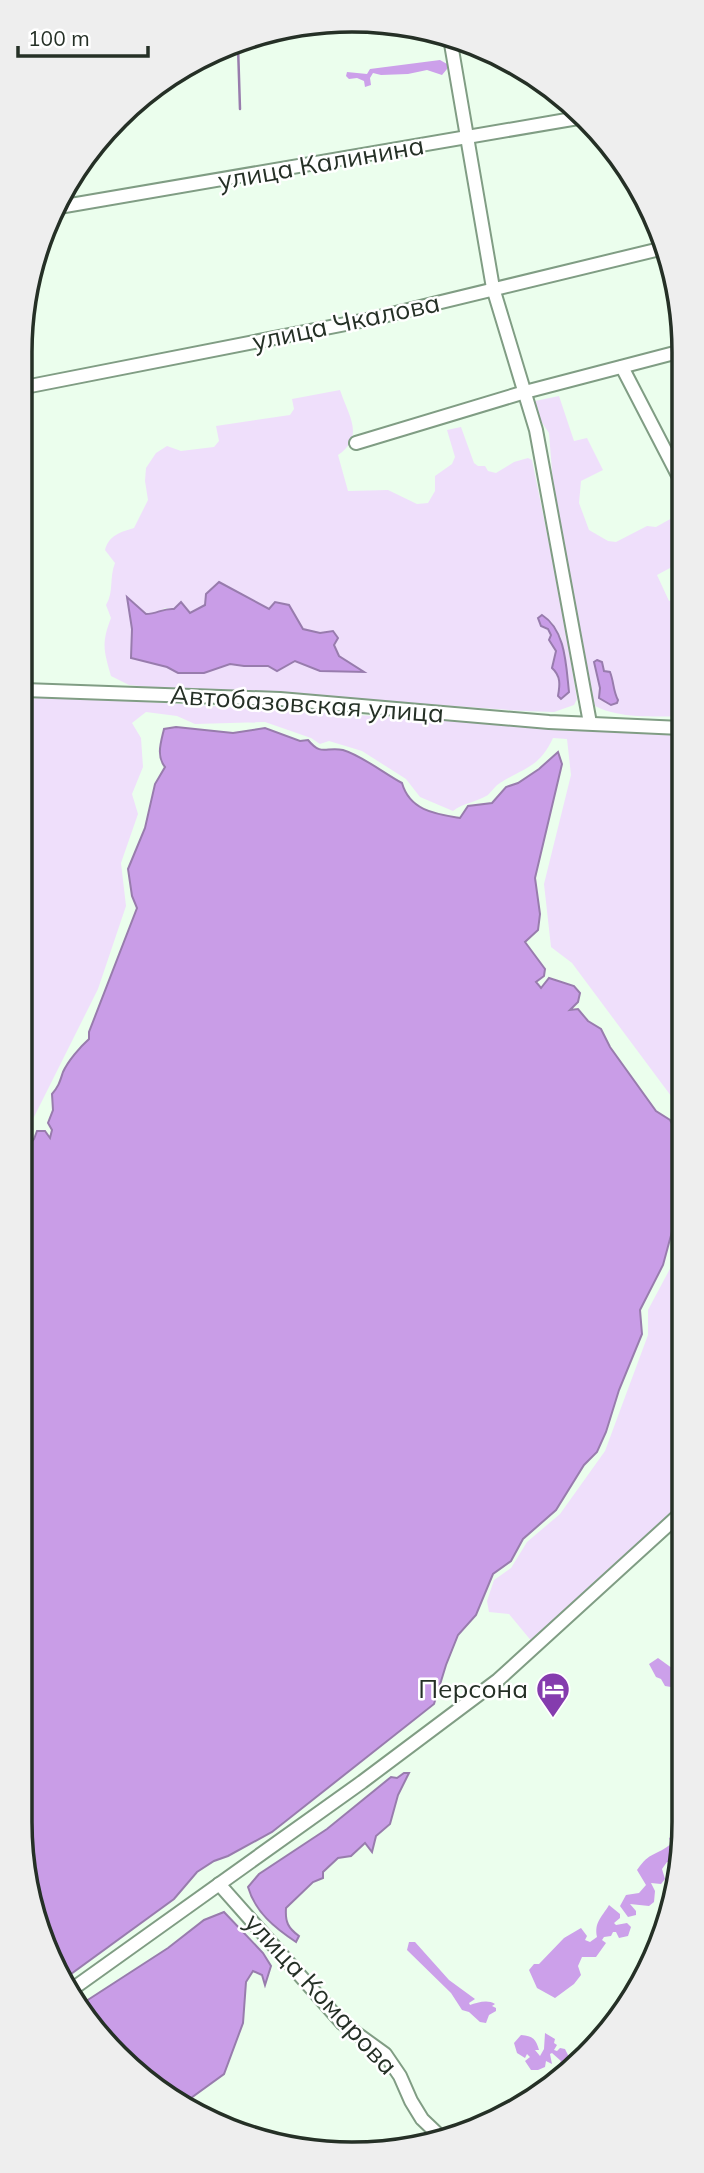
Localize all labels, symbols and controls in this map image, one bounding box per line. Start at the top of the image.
scale bar [18,14,147,58]
text: 100 m [28,25,90,51]
street label: улица Калинина [215,128,427,197]
street label: улица Чкалова [249,286,443,358]
street label: Автобазовская улица [169,677,445,730]
hotel icon: Персона [534,1670,572,1719]
place label: Персона [418,1672,528,1705]
street label: улица Комарова [238,1906,405,2081]

